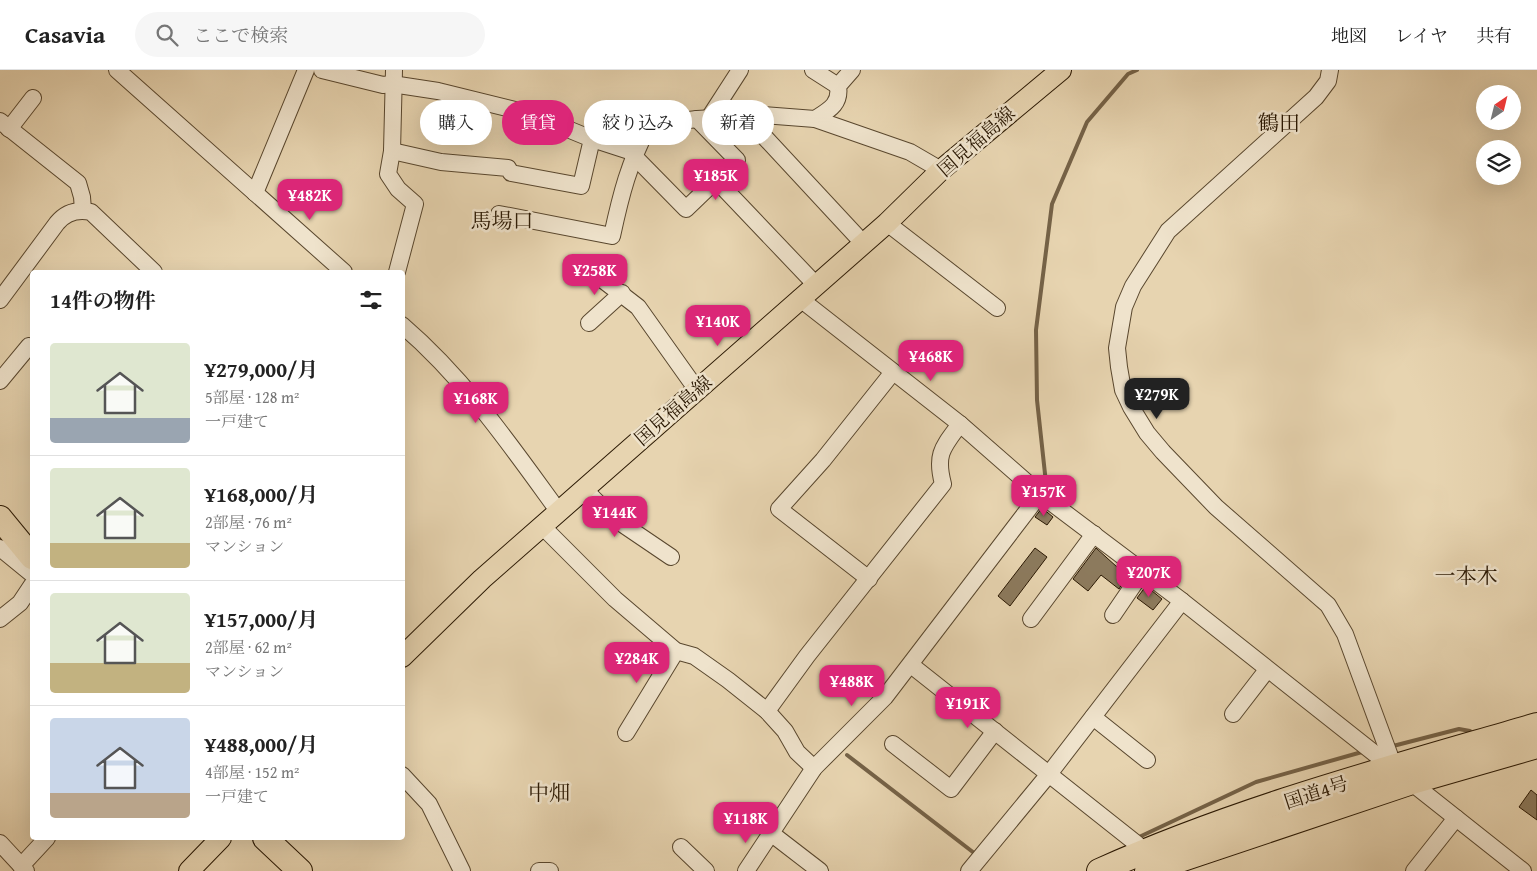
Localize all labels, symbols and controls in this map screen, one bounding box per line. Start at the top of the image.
search box [135,12,485,57]
text: Casavia [25,17,105,52]
icon: search [153,21,181,49]
text: ここで検索 [193,21,288,49]
text: 地図 [1331,22,1367,49]
text: レイヤ [1395,22,1448,49]
text: 共有 [1476,22,1512,49]
north arrow [1476,85,1521,130]
map controls [1476,85,1521,185]
street label: 国見福島線 [931,99,1021,183]
chip: 購入 [420,100,492,145]
chip: 賃貸 [502,100,574,145]
chip: 絞り込み [584,100,692,145]
chip: 新着 [702,100,774,145]
district label: 鶴田 [1258,107,1300,138]
button: layers [1476,140,1521,185]
pin: ¥185K [681,158,751,201]
text: ¥185K [694,163,738,187]
pin: ¥482K [275,178,345,221]
text: ¥482K [288,183,332,207]
district label: 馬場口 [471,205,534,236]
pin: ¥258K [560,254,630,296]
text: ¥258K [573,258,617,282]
text: 14件の物件 [50,285,156,316]
icon: filters [357,286,385,314]
pin: ¥140K [683,304,753,347]
text: ¥140K [696,309,740,333]
pin: ¥468K [896,340,966,382]
text: ¥468K [909,344,953,368]
text: ¥279,000/月 [205,354,318,385]
icon: home [90,363,150,423]
street label: 国見福島線 [628,368,718,452]
pin: ¥279K [1122,378,1192,420]
pin: ¥168K [441,382,511,424]
text: ¥279K [1135,382,1179,406]
text: 5部屋 · 128 m² [205,385,300,409]
text: ¥168K [454,386,498,410]
text: 一戸建て [205,409,269,433]
pin: ¥157K [1009,474,1079,517]
text: ¥168,000/月 [205,479,318,510]
text: ¥157K [1022,479,1066,503]
icon: home [90,488,150,548]
pin: ¥144K [580,496,650,538]
text: ¥144K [593,500,637,524]
text: 2部屋 · 76 m² [205,510,292,534]
text: マンション [205,534,284,558]
pin: ¥207K [1114,556,1184,598]
text: ¥207K [1127,560,1171,584]
district label: 一本木 [1435,560,1498,591]
text: ¥157,000/月 [205,604,318,635]
icon: home [90,613,150,673]
text: 2部屋 · 62 m² [205,635,292,659]
pin: ¥284K [602,642,672,684]
text: ¥284K [615,646,659,670]
text: マンション [205,659,284,683]
pin: ¥488K [817,664,887,707]
text: ¥488K [830,669,874,693]
pin: ¥191K [933,686,1003,729]
text: ¥191K [946,691,990,715]
text: ¥488,000/月 [205,729,318,760]
icon: home [90,738,150,798]
text: 4部屋 · 152 m² [205,760,300,784]
street label: 国道4号 [1280,768,1352,816]
district label: 中畑 [528,777,570,808]
text: 一戸建て [205,784,269,808]
pin: ¥118K [711,802,781,844]
text: ¥118K [724,806,768,830]

